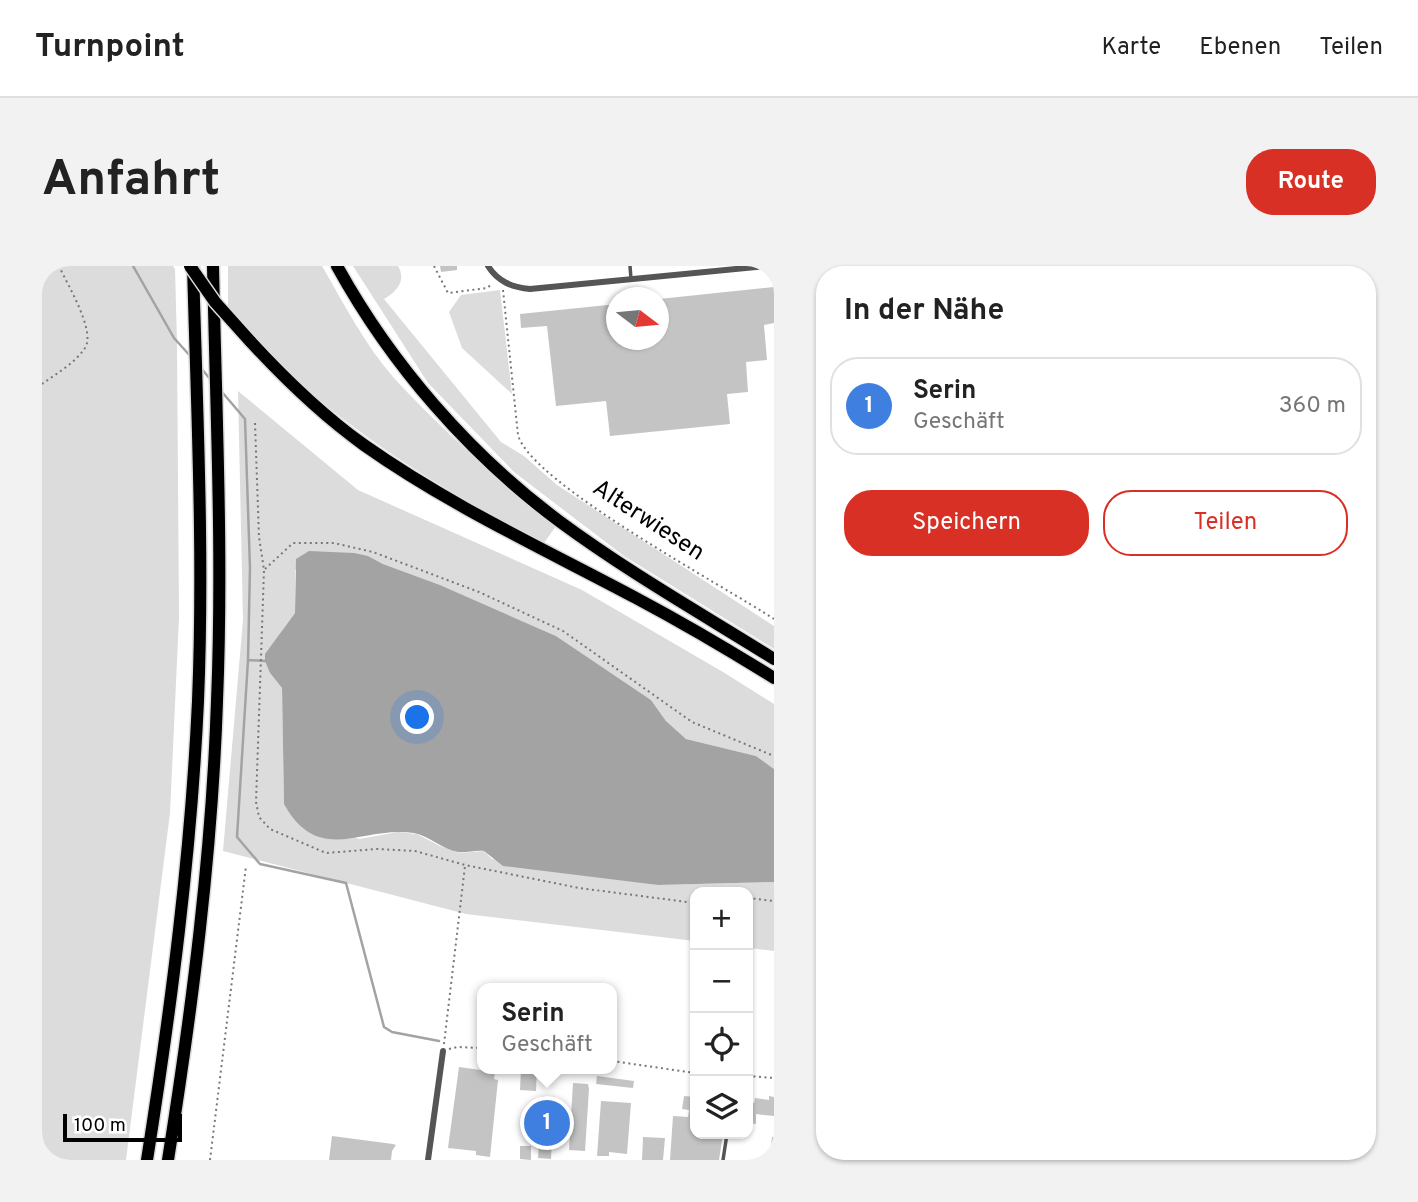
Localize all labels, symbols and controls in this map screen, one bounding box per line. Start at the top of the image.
text: Turnpoint [35,27,185,69]
text: Karte [1101,33,1161,63]
text: Ebenen [1199,33,1281,63]
text: Teilen [1319,33,1383,63]
button: Route [1246,149,1376,215]
text: Anfahrt [42,151,220,213]
north arrow [606,287,669,350]
text: In der Nähe [844,293,1004,330]
text: Serin [913,375,977,408]
text: 1 [864,392,874,421]
text: 360 m [1279,392,1346,421]
text: Geschäft [913,408,1005,437]
street label: Alterwiesen [586,474,710,568]
button: Speichern [844,490,1089,556]
button: Teilen [1103,490,1348,556]
your location [400,700,434,734]
map controls [690,887,753,1139]
button: + [690,887,753,950]
button: − [690,950,753,1013]
popup [477,983,617,1074]
text: Serin [501,998,565,1031]
button: locate [690,1013,753,1076]
text: Geschäft [501,1031,593,1060]
button: layers [690,1076,753,1139]
pin: 1 [524,1097,570,1149]
scale bar [63,1111,182,1143]
text: 100 m [74,1114,126,1138]

